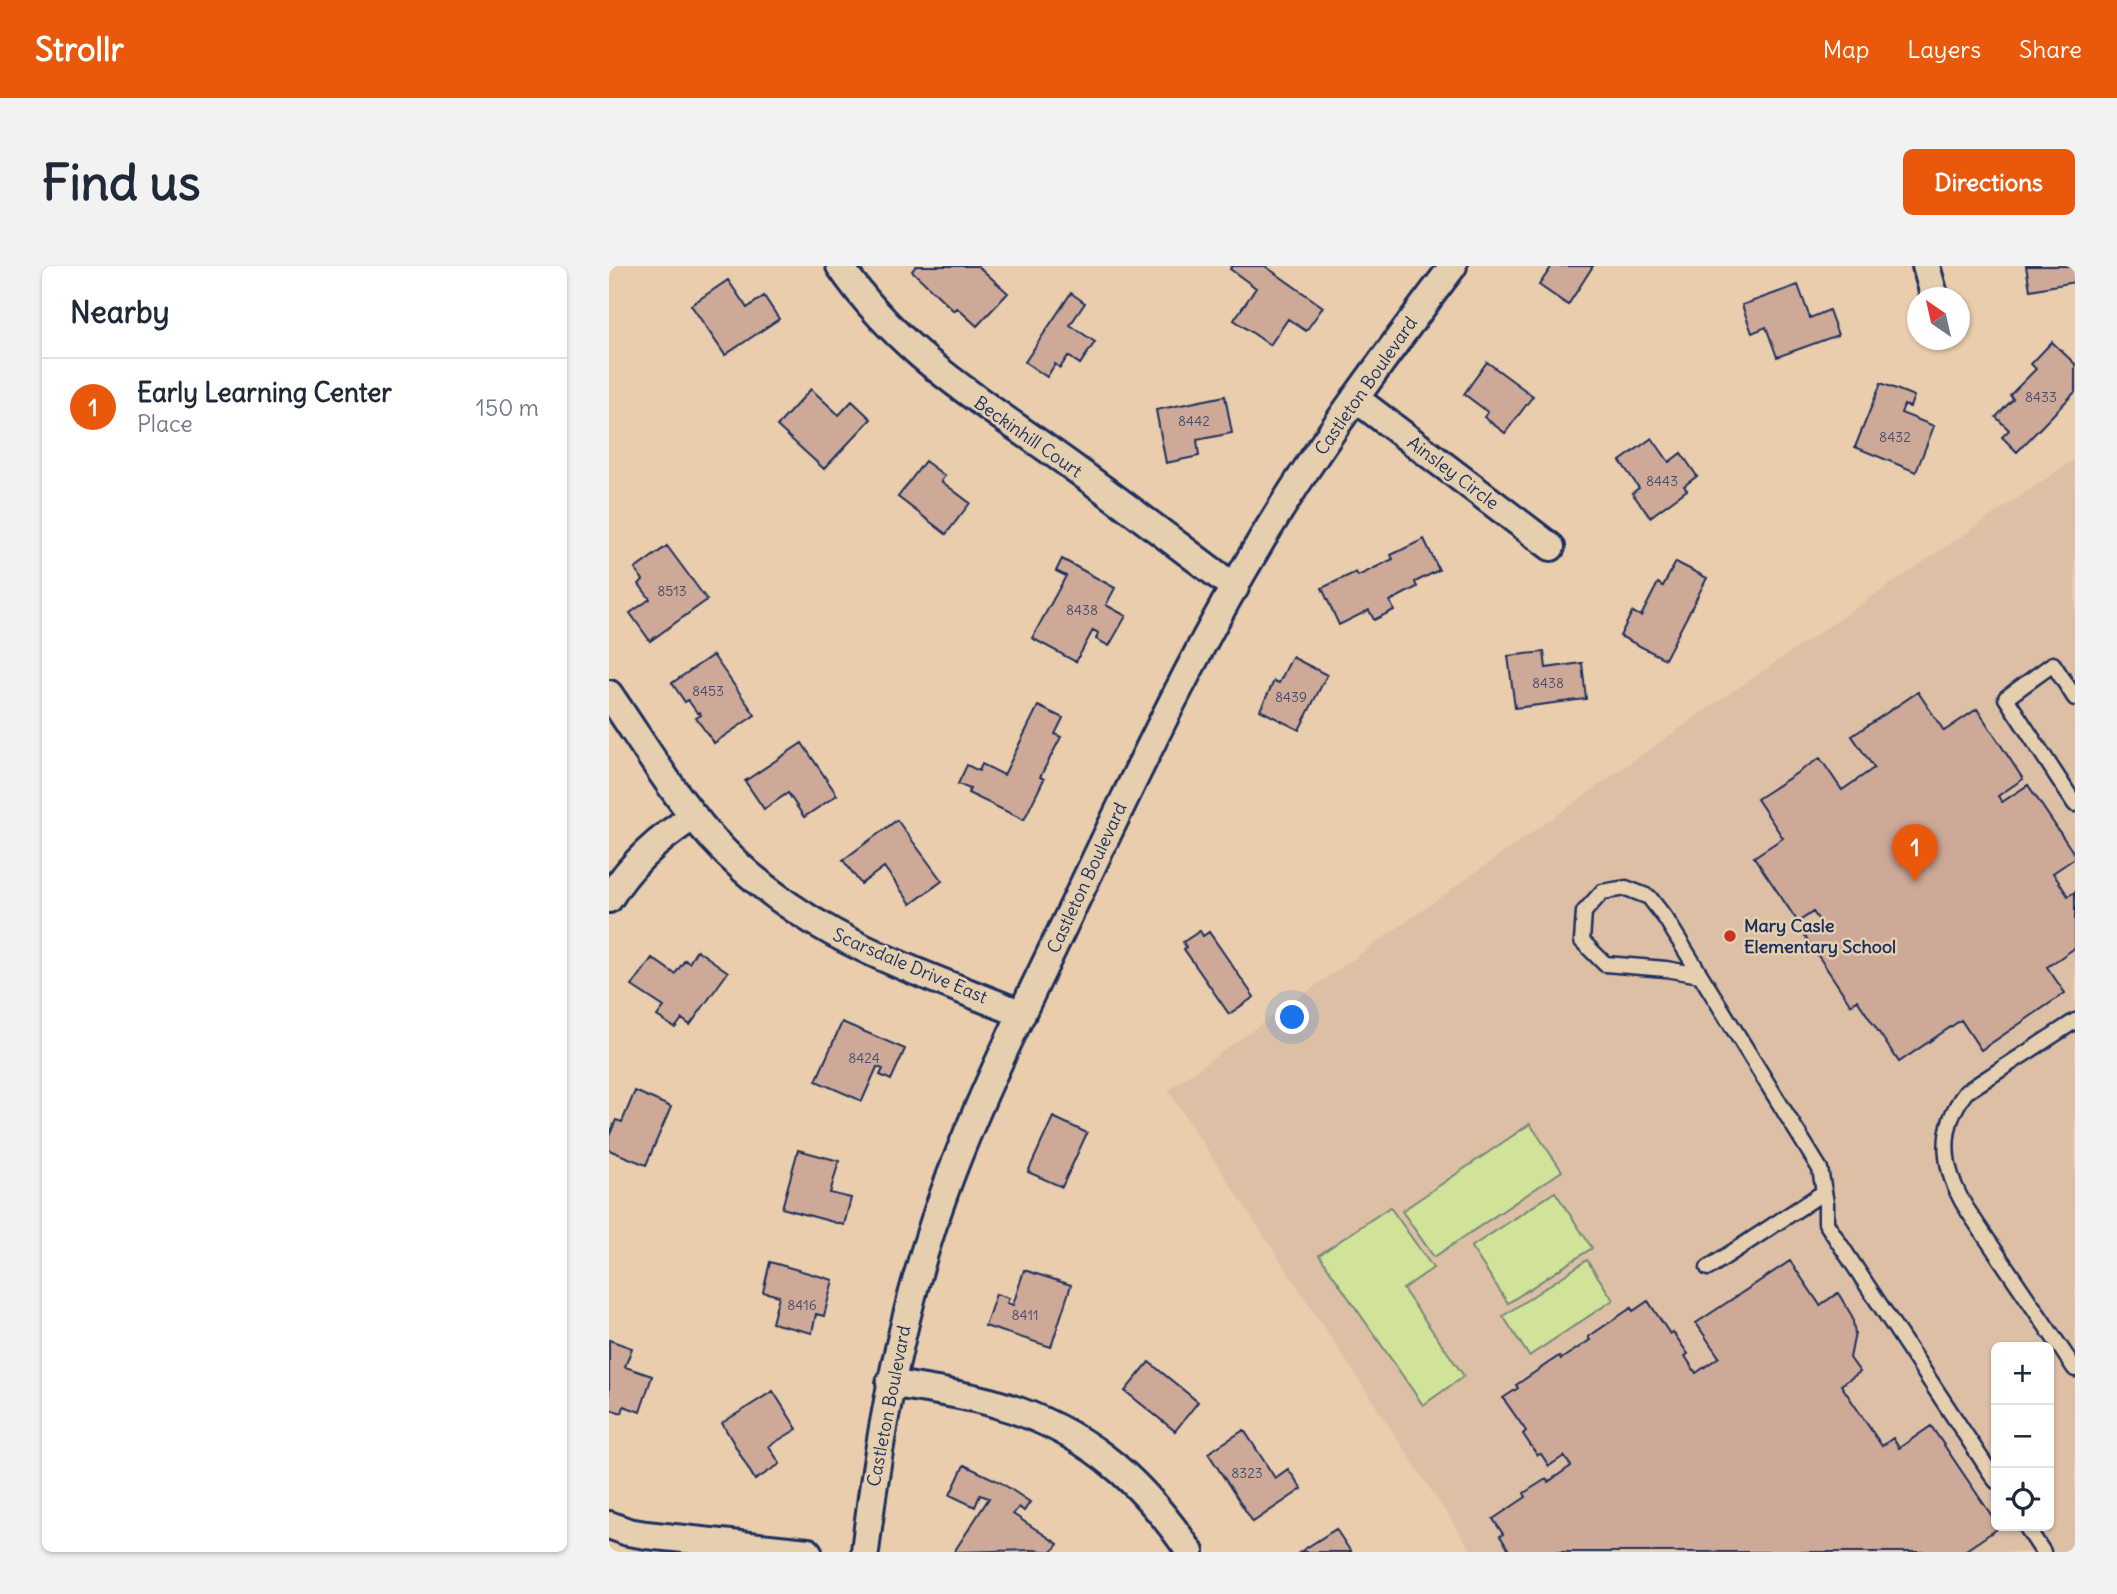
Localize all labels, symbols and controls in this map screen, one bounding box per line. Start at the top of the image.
text: Strollr [35,28,124,70]
text: Map [1823,34,1869,64]
text: Layers [1907,34,1981,64]
text: Share [2019,34,2082,64]
button: Directions [1903,149,2075,215]
text: Find us [42,152,200,213]
north arrow [1907,287,1970,350]
text: Nearby [70,293,170,331]
street label: Castleton Boulevard [1309,312,1422,459]
text: Early Learning Center [137,376,392,409]
house number: 8433 [2025,388,2057,406]
street label: Beckinhill Court [970,391,1087,482]
text: 1 [88,393,98,422]
text: 150 m [476,393,539,422]
text: Place [137,409,193,438]
house number: 8442 [1178,412,1210,430]
house number: 8432 [1879,428,1911,446]
street label: Ainsley Circle [1403,431,1504,514]
house number: 8443 [1646,472,1678,490]
house number: 8513 [657,582,687,600]
house number: 8438 [1066,601,1098,619]
house number: 8438 [1532,674,1564,692]
house number: 8453 [692,682,724,700]
house number: 8439 [1275,688,1307,706]
street label: Castleton Boulevard [1042,798,1132,957]
pin: 1 [1892,824,1938,882]
place label: Mary Casle Elementary School [1744,914,1896,958]
street label: Scarsdale Drive East [830,923,991,1008]
marker: Mary Casle Elementary School [1722,928,1738,944]
your location [1275,1000,1309,1034]
house number: 8424 [848,1049,880,1067]
house number: 8416 [787,1296,817,1314]
house number: 8411 [1011,1306,1039,1324]
street label: Castleton Boulevard [862,1323,915,1488]
map controls [1991,1342,2054,1531]
button: + [1991,1342,2054,1405]
button: − [1991,1405,2054,1468]
house number: 8323 [1231,1464,1263,1482]
button: locate [1991,1468,2054,1531]

